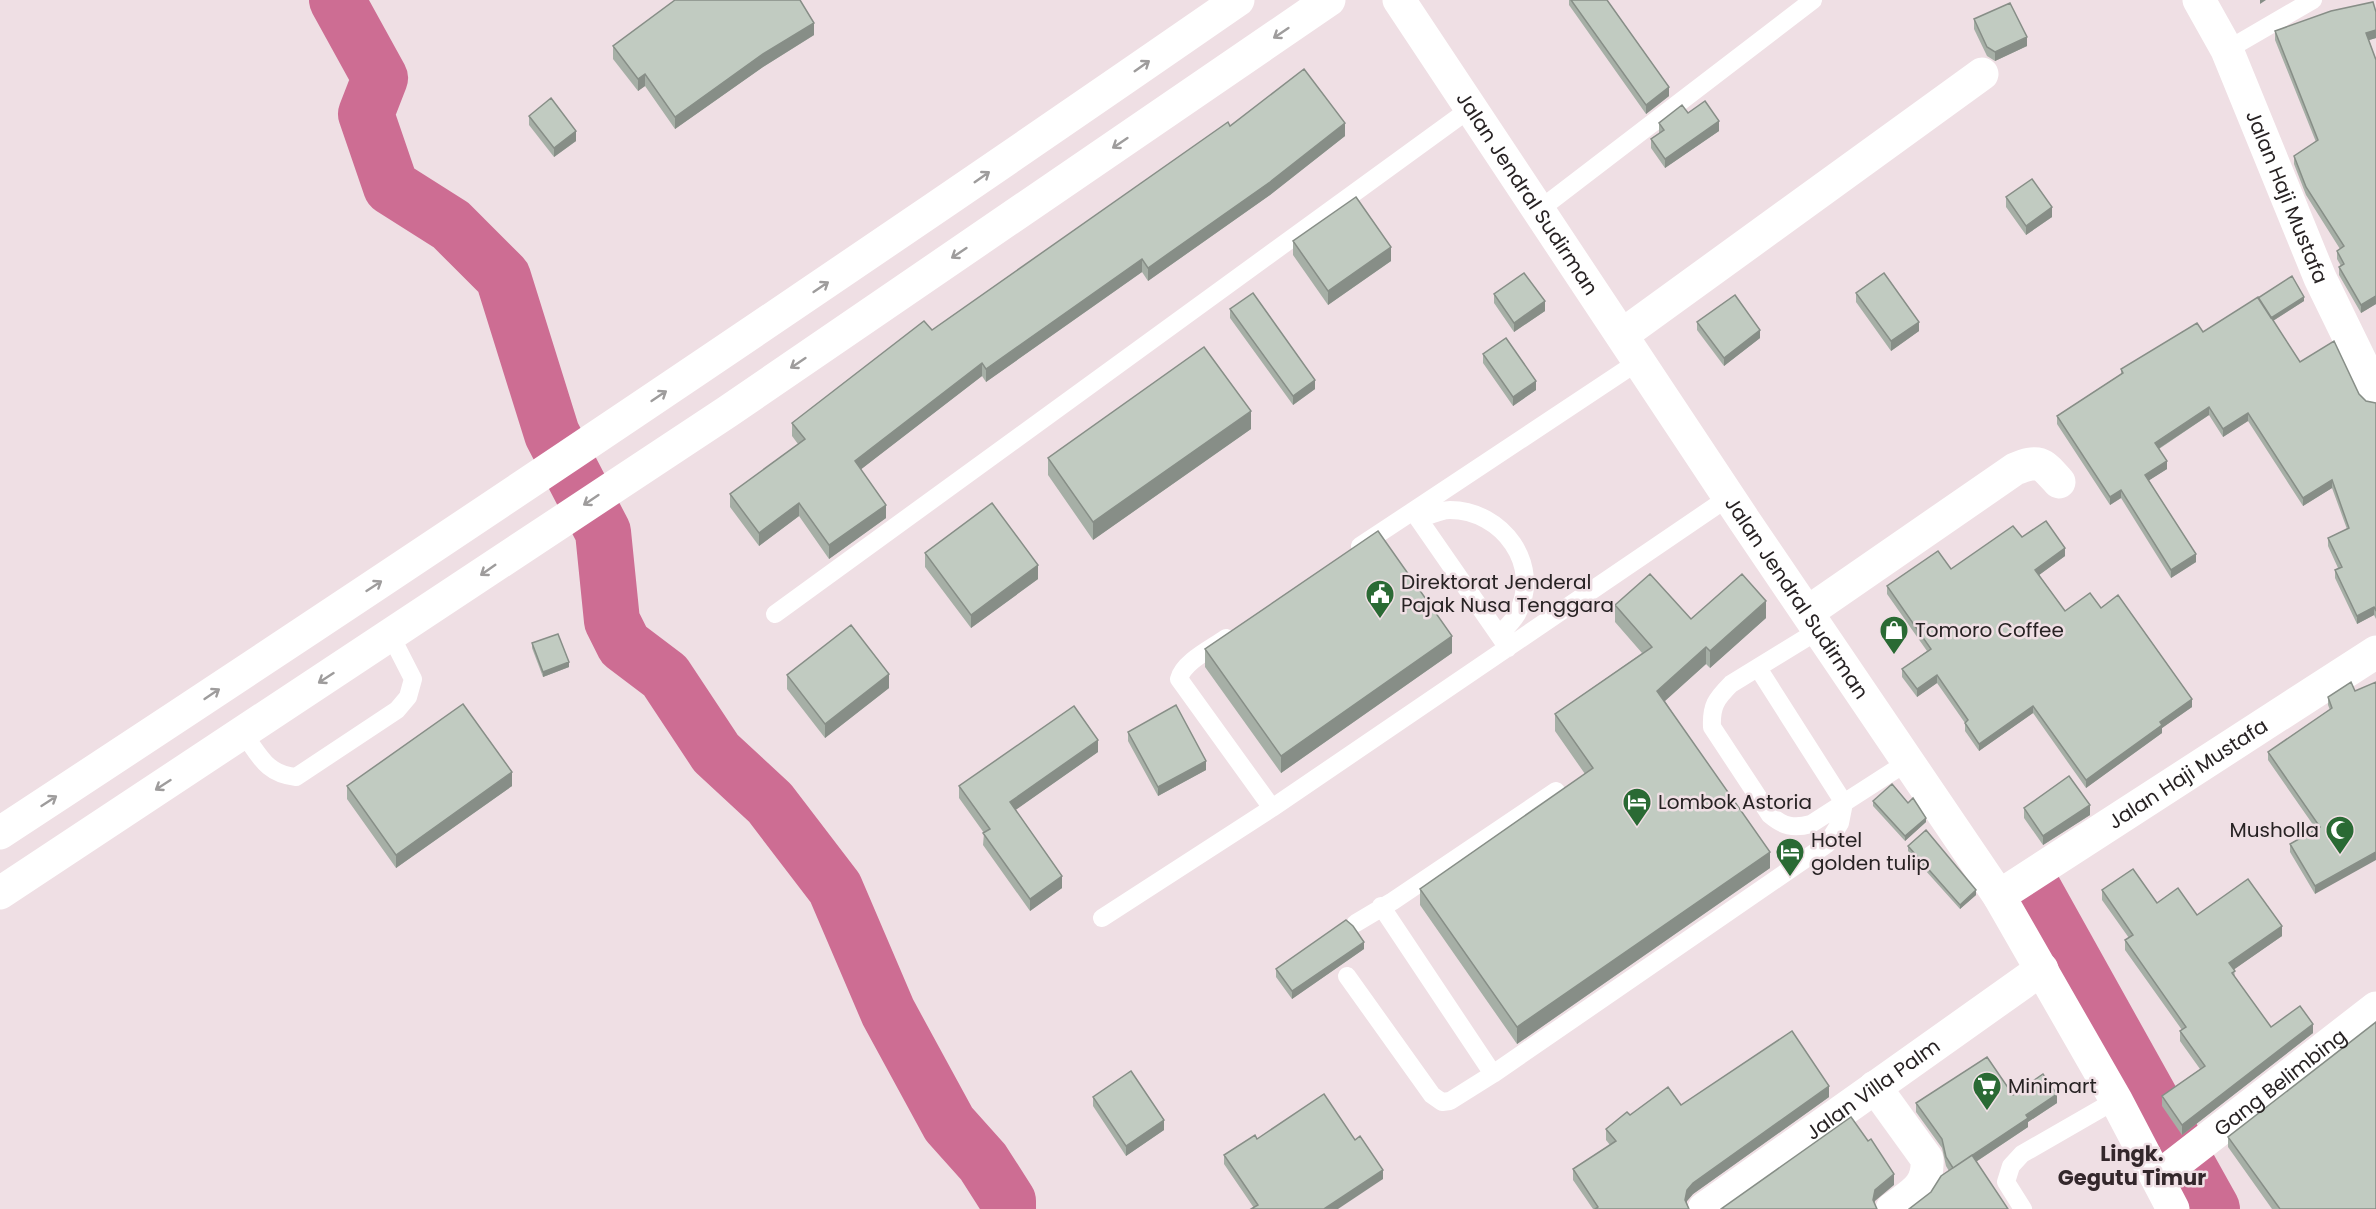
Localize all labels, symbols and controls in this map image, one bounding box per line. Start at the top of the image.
one-way arrow [1273,27,1289,39]
one-way arrow [1133,60,1150,72]
street label: Jalan Jendral Sudirman [1450,86,1605,301]
street label: Jalan Haji Mustafa [2239,106,2335,288]
one-way arrow [1112,137,1128,149]
one-way arrow [973,171,989,183]
one-way arrow [951,247,967,259]
one-way arrow [812,281,828,293]
one-way arrow [790,357,806,369]
one-way arrow [650,390,667,402]
street label: Jalan Jendral Sudirman [1718,491,1875,704]
one-way arrow [583,494,600,507]
one-way arrow [480,564,497,576]
place label: Direktorat Jenderal Pajak Nusa Tenggara [1401,568,1614,619]
public building icon: Direktorat Jenderal Pajak Nusa Tenggara [1364,578,1396,620]
one-way arrow [366,580,382,592]
shop icon: Tomoro Coffee [1878,614,1910,656]
place label: Tomoro Coffee [1915,616,2064,644]
one-way arrow [318,673,335,685]
one-way arrow [203,688,220,700]
street label: Jalan Haji Mustafa [2103,712,2273,836]
one-way arrow [154,779,171,792]
hotel icon: Lombok Astoria [1621,786,1653,828]
place label: Lombok Astoria [1658,788,1812,816]
one-way arrow [40,795,57,807]
mosque icon: Musholla [2324,814,2356,856]
place label: Musholla [2230,816,2319,844]
place label: Hotel golden tulip [1811,826,1930,877]
hotel icon: Hotel golden tulip [1774,836,1806,878]
street label: Gang Belimbing [2208,1022,2352,1143]
street label: Jalan Villa Palm [1800,1032,1946,1146]
supermarket icon: Minimart [1971,1070,2003,1112]
place label: Minimart [2008,1072,2097,1100]
district label: Lingk. Gegutu Timur [2058,1139,2206,1192]

